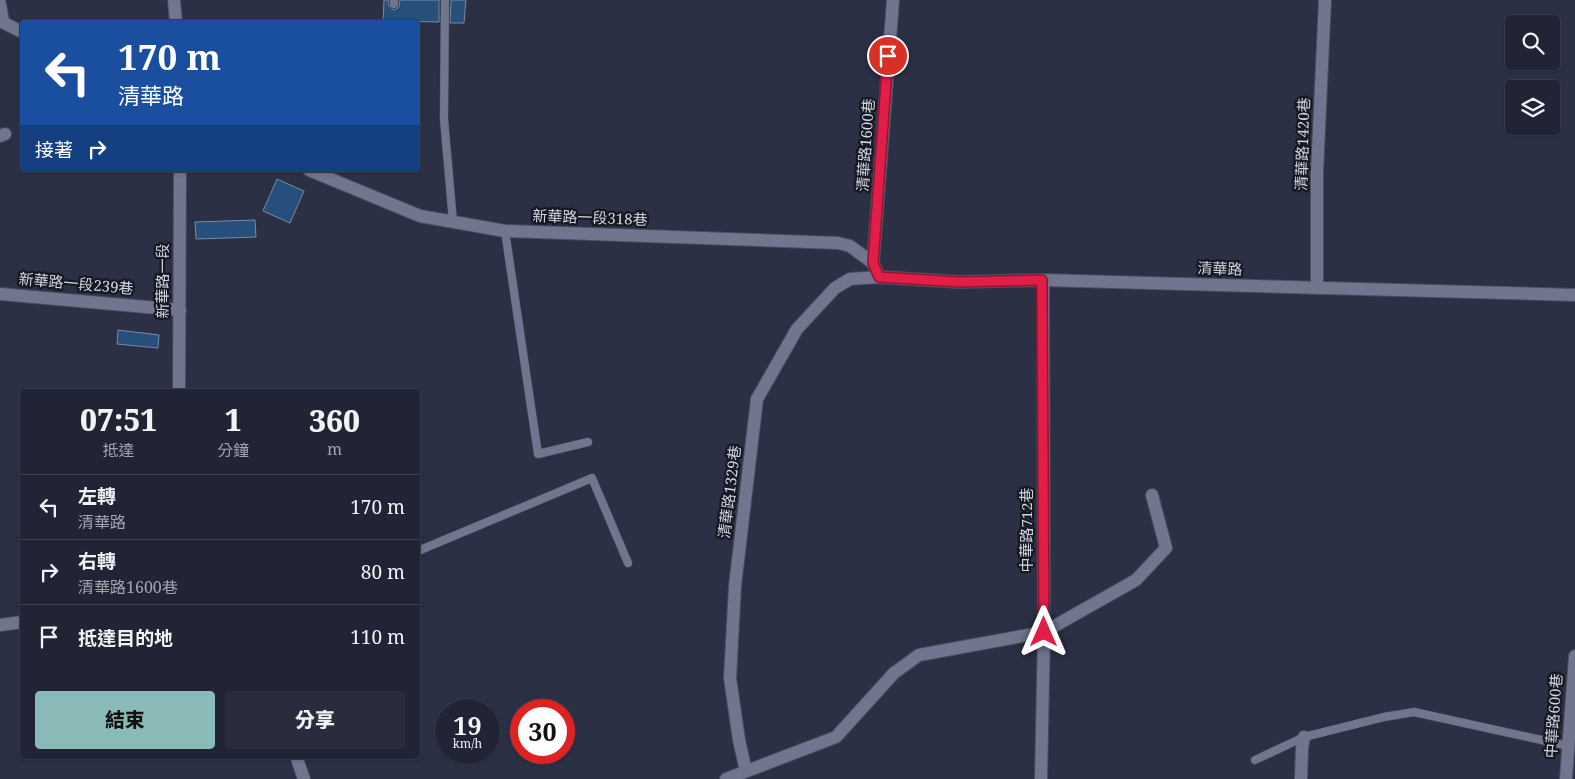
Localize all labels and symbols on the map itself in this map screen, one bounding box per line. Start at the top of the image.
pin [867,35,909,77]
street label: 清華路1420巷 [1290,97,1314,191]
street label: 清華路1600巷 [852,98,878,192]
street label: 新華路一段318巷 [532,205,648,229]
street label: 新華路一段 [152,243,172,319]
street label: 清華路 [1197,257,1243,279]
street label: 新華路一段239巷 [18,268,134,298]
street label: 清華路1329巷 [713,444,745,540]
street label: 中華路712巷 [1016,487,1036,573]
position arrow [1017,605,1069,657]
street label: 中華路600巷 [1540,673,1566,759]
speed limit sign: 30 [510,699,575,764]

